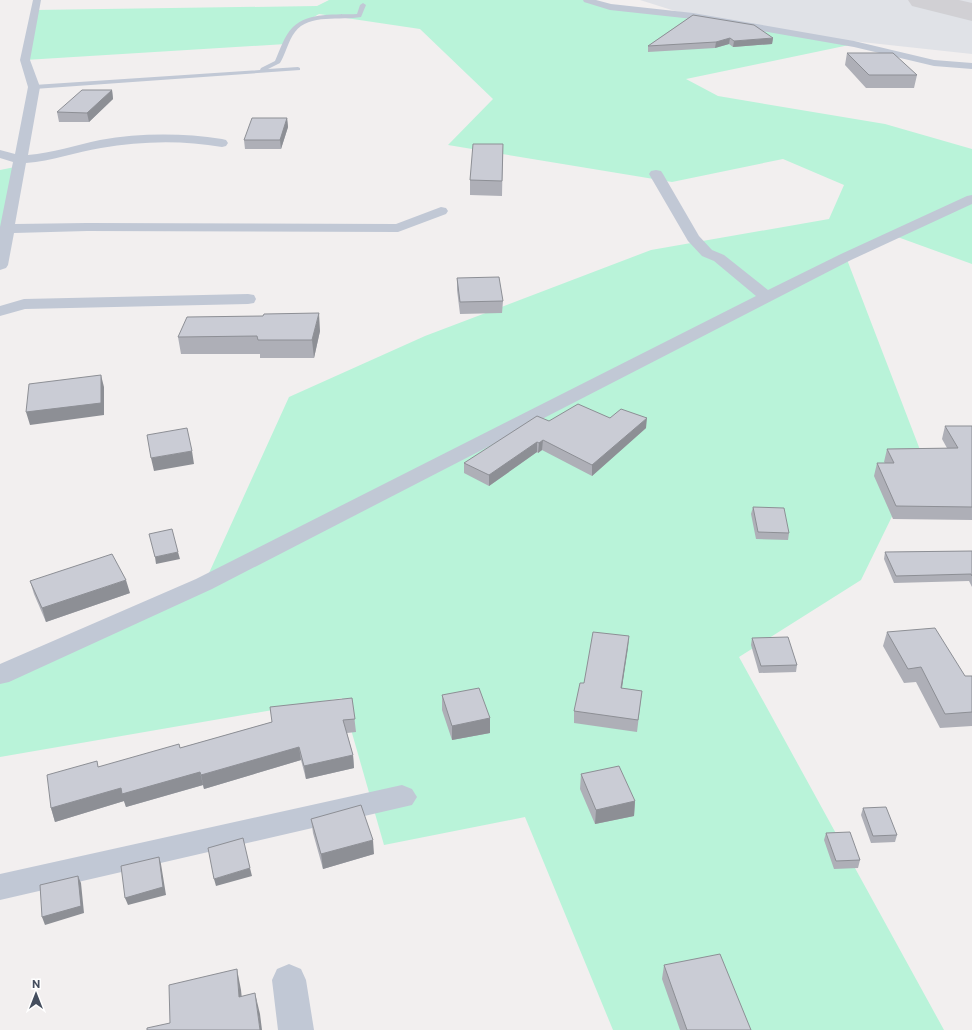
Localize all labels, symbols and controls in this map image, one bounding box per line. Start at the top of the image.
north arrow [16,974,56,1014]
text: N [32,977,40,990]

